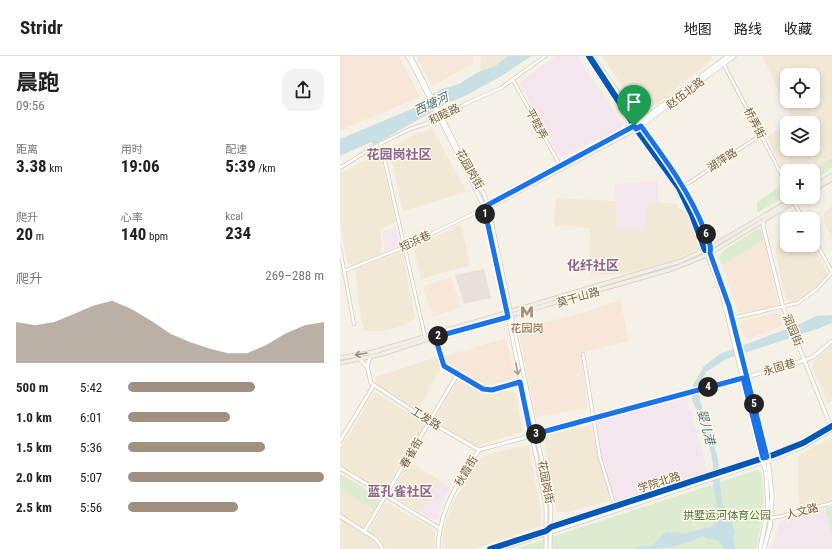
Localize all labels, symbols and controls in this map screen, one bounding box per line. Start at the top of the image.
text: Stridr [20,16,63,39]
text: 地图 [684,21,712,37]
text: 路线 [734,21,762,37]
text: 收藏 [784,21,812,37]
map controls [780,68,820,252]
button: locate [780,68,820,108]
button: share [282,69,324,111]
text: 晨跑 [16,70,60,95]
street label: 赵伍北路 [664,75,707,112]
pin [617,85,651,126]
water label: 西塘河 [412,89,452,118]
icon: arrive [623,91,645,113]
text: 09:56 [16,98,45,113]
street label: 和睦路 [427,101,462,128]
street label: 桥弄街 [741,106,768,141]
street label: 平睦弄 [523,107,550,142]
button: layers [780,116,820,156]
text: 距离 [16,143,38,156]
text: 用时 [121,143,143,156]
text: 配速 [225,143,247,156]
street label: 湖萍路 [705,146,740,175]
district label: 花园岗社区 [366,147,432,162]
street label: 花园岗街 [453,147,486,192]
text: 3.38 [16,156,47,176]
text: 19:06 [121,156,160,176]
text: 5:39 [225,156,256,176]
text: km [47,162,62,175]
text: /km [256,162,276,175]
button: + [780,164,820,204]
pin: 1 [475,204,495,224]
text: 1 [482,207,488,220]
text: kcal [225,210,243,223]
text: 爬升 [16,211,38,224]
text: 心率 [121,211,143,224]
button: − [780,212,820,252]
text: 234 [225,223,251,243]
text: 20 [16,224,33,244]
text: 140 [121,224,146,244]
pin: 6 [696,224,716,244]
text: 6 [703,227,709,240]
street label: 短浜巷 [398,229,433,254]
text: m [33,230,44,243]
text: bpm [146,230,168,243]
district label: 化纤社区 [567,258,619,273]
text: 269–288 m [265,268,324,283]
text: 爬升 [16,271,42,286]
street label: 莫干山路 [555,285,601,310]
metro station icon: 花园岗 [519,304,535,320]
street label: 润园街 [780,312,805,348]
place label: 花园岗 [511,322,544,335]
pin: 2 [428,326,448,346]
text: 2 [435,329,441,342]
one-way arrow [355,351,368,359]
street label: 永固巷 [761,357,797,378]
one-way arrow [514,362,522,375]
pin: 4 [698,377,718,397]
text: 500 m [16,380,48,395]
text: 5:42 [80,380,102,395]
text: 4 [705,380,711,393]
pin: 5 [744,394,764,414]
text: 5 [751,397,757,410]
street label: 工发路 [408,404,443,433]
water label: 婴儿港 [695,408,718,448]
text: 1.0 km [16,410,52,425]
text: 6:01 [80,410,102,425]
pin: 3 [526,424,546,444]
text: 3 [533,427,539,440]
street label: 春雀街 [397,436,425,471]
text: 1.5 km [16,440,52,455]
text: 5:36 [80,440,102,455]
street label: 秋霞街 [452,454,480,489]
street label: 花园岗街 [535,459,556,505]
street label: 学院北路 [636,469,682,495]
text: 2.0 km [16,470,52,485]
text: 5:07 [80,470,102,485]
district label: 蓝孔雀社区 [367,484,433,499]
text: 2.5 km [16,500,52,515]
text: 5:56 [80,500,102,515]
street label: 人文路 [785,501,820,522]
park label: 拱墅运河体育公园 [683,509,771,522]

